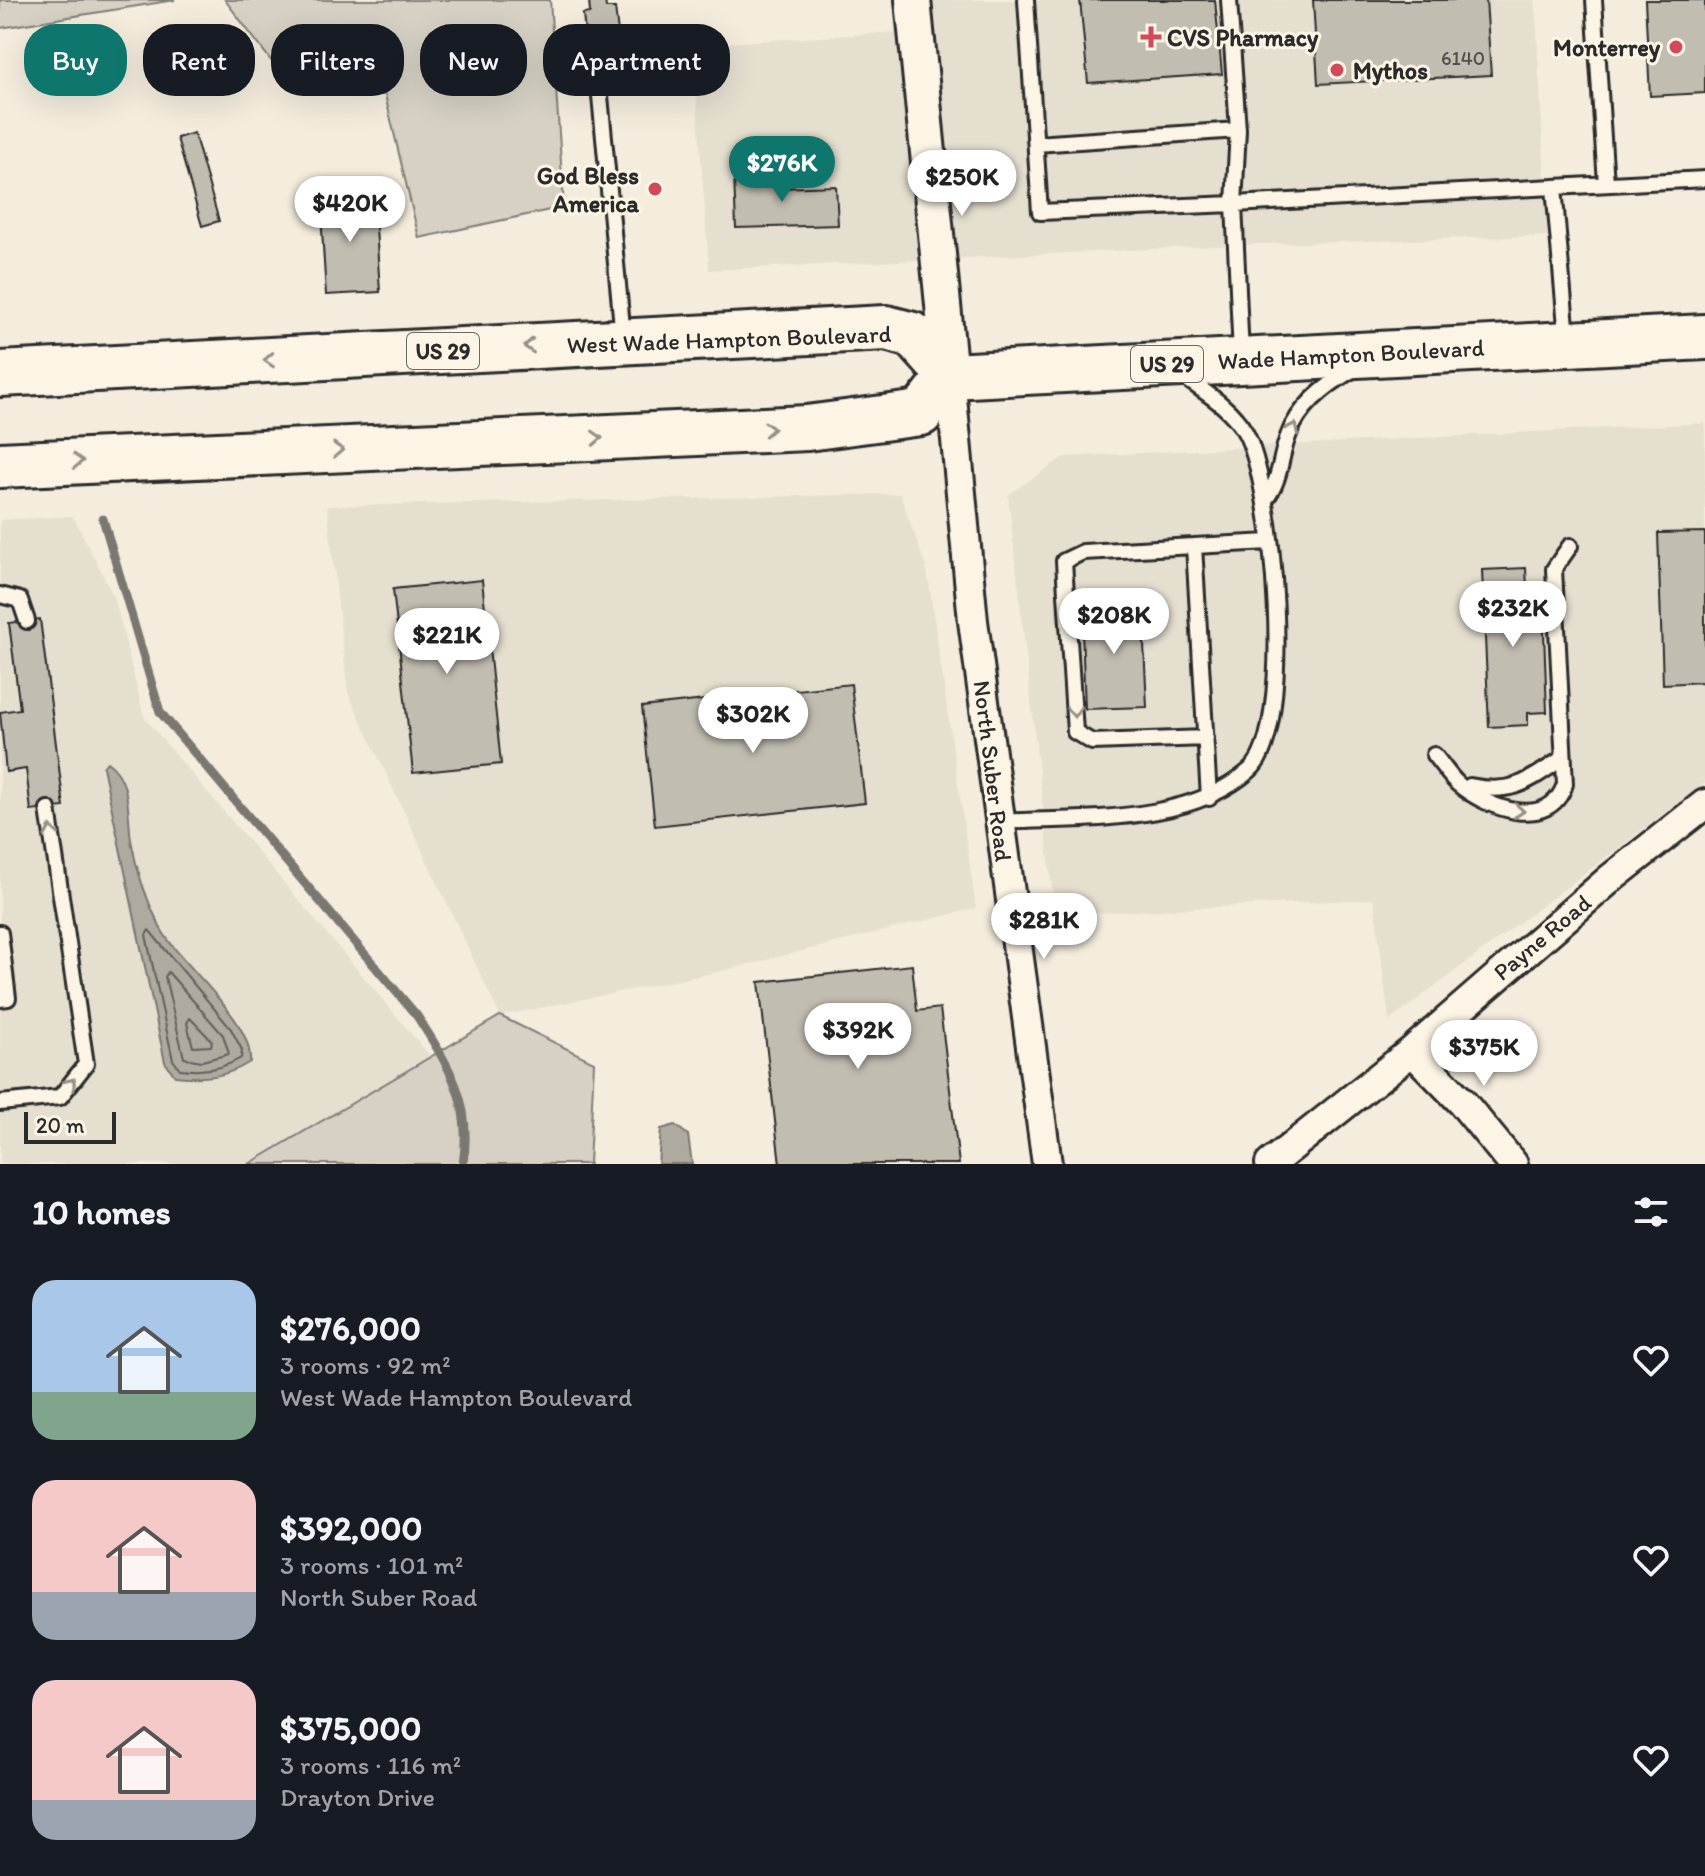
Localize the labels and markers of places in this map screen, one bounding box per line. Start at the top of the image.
place label: CVS Pharmacy [1167,23,1319,53]
marker: CVS Pharmacy [1142,28,1160,46]
place label: Monterrey [1553,33,1661,63]
marker: Monterrey [1667,38,1685,56]
place label: Mythos [1353,56,1428,86]
marker: Mythos [1328,61,1346,79]
pin: $276K [726,136,838,204]
pin: $250K [906,150,1018,218]
place label: God Bless America [537,161,640,218]
pin: $420K [294,176,406,244]
marker: God Bless America [646,180,664,198]
pin: $232K [1457,581,1569,649]
pin: $208K [1058,588,1170,656]
pin: $221K [391,608,503,676]
pin: $302K [697,687,809,755]
pin: $281K [988,893,1100,961]
pin: $392K [802,1003,914,1071]
pin: $375K [1428,1020,1540,1088]

